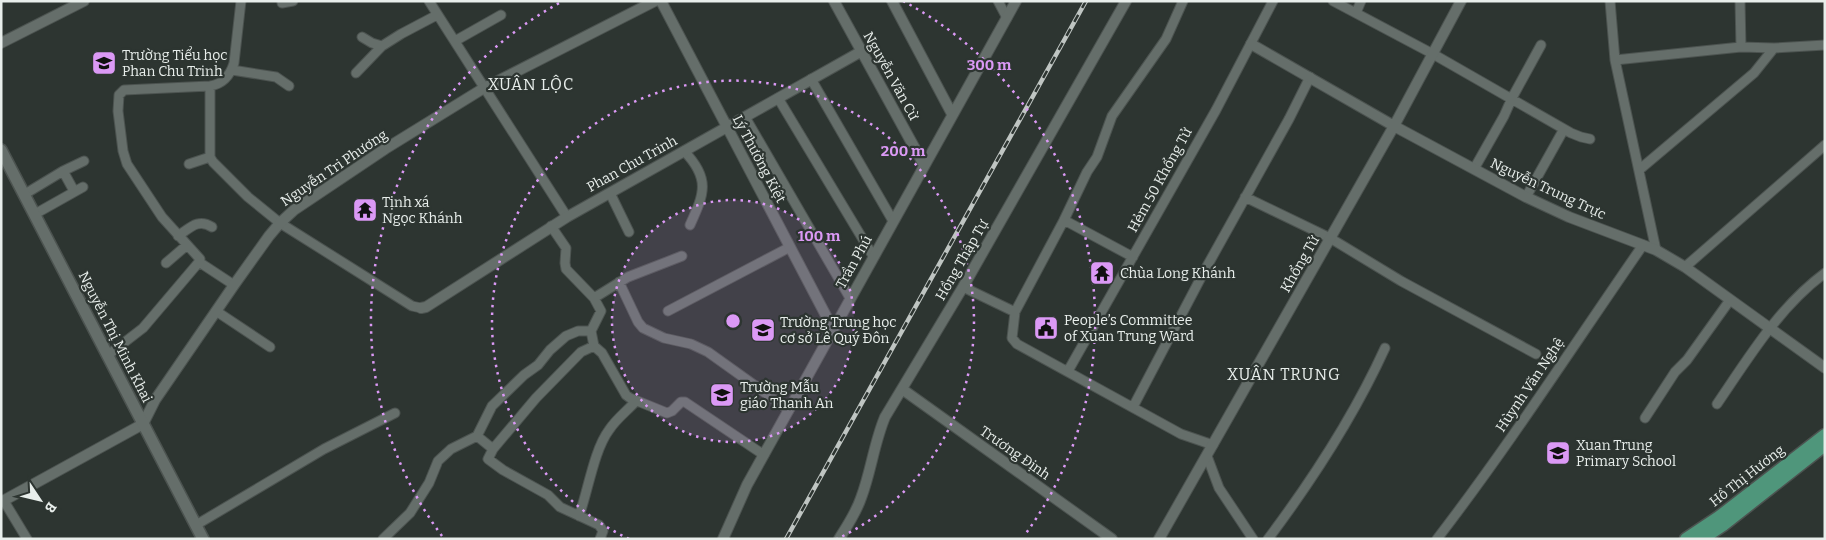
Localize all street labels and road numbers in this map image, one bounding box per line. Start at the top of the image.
street label: Nguyễn Văn Cừ [860,29,922,123]
street label: Lý Thường Kiệt [729,112,789,206]
street label: Hẻm 50 Khổng Tử [1123,124,1196,235]
street label: Nguyễn Tri Phương [277,126,391,210]
street label: Phan Chu Trinh [584,132,680,196]
street label: Nguyễn Trung Trực [1487,155,1609,223]
street label: Hồng Thập Tự [931,216,992,304]
street label: Trần Phú [832,232,876,292]
street label: Khổng Tử [1276,232,1323,296]
street label: Nguyễn Thị Minh Khai [75,269,155,405]
street label: Hùynh Văn Nghệ [1492,335,1568,435]
street label: Trương Định [977,423,1054,484]
street label: Hồ Thị Hương [1706,441,1788,510]

